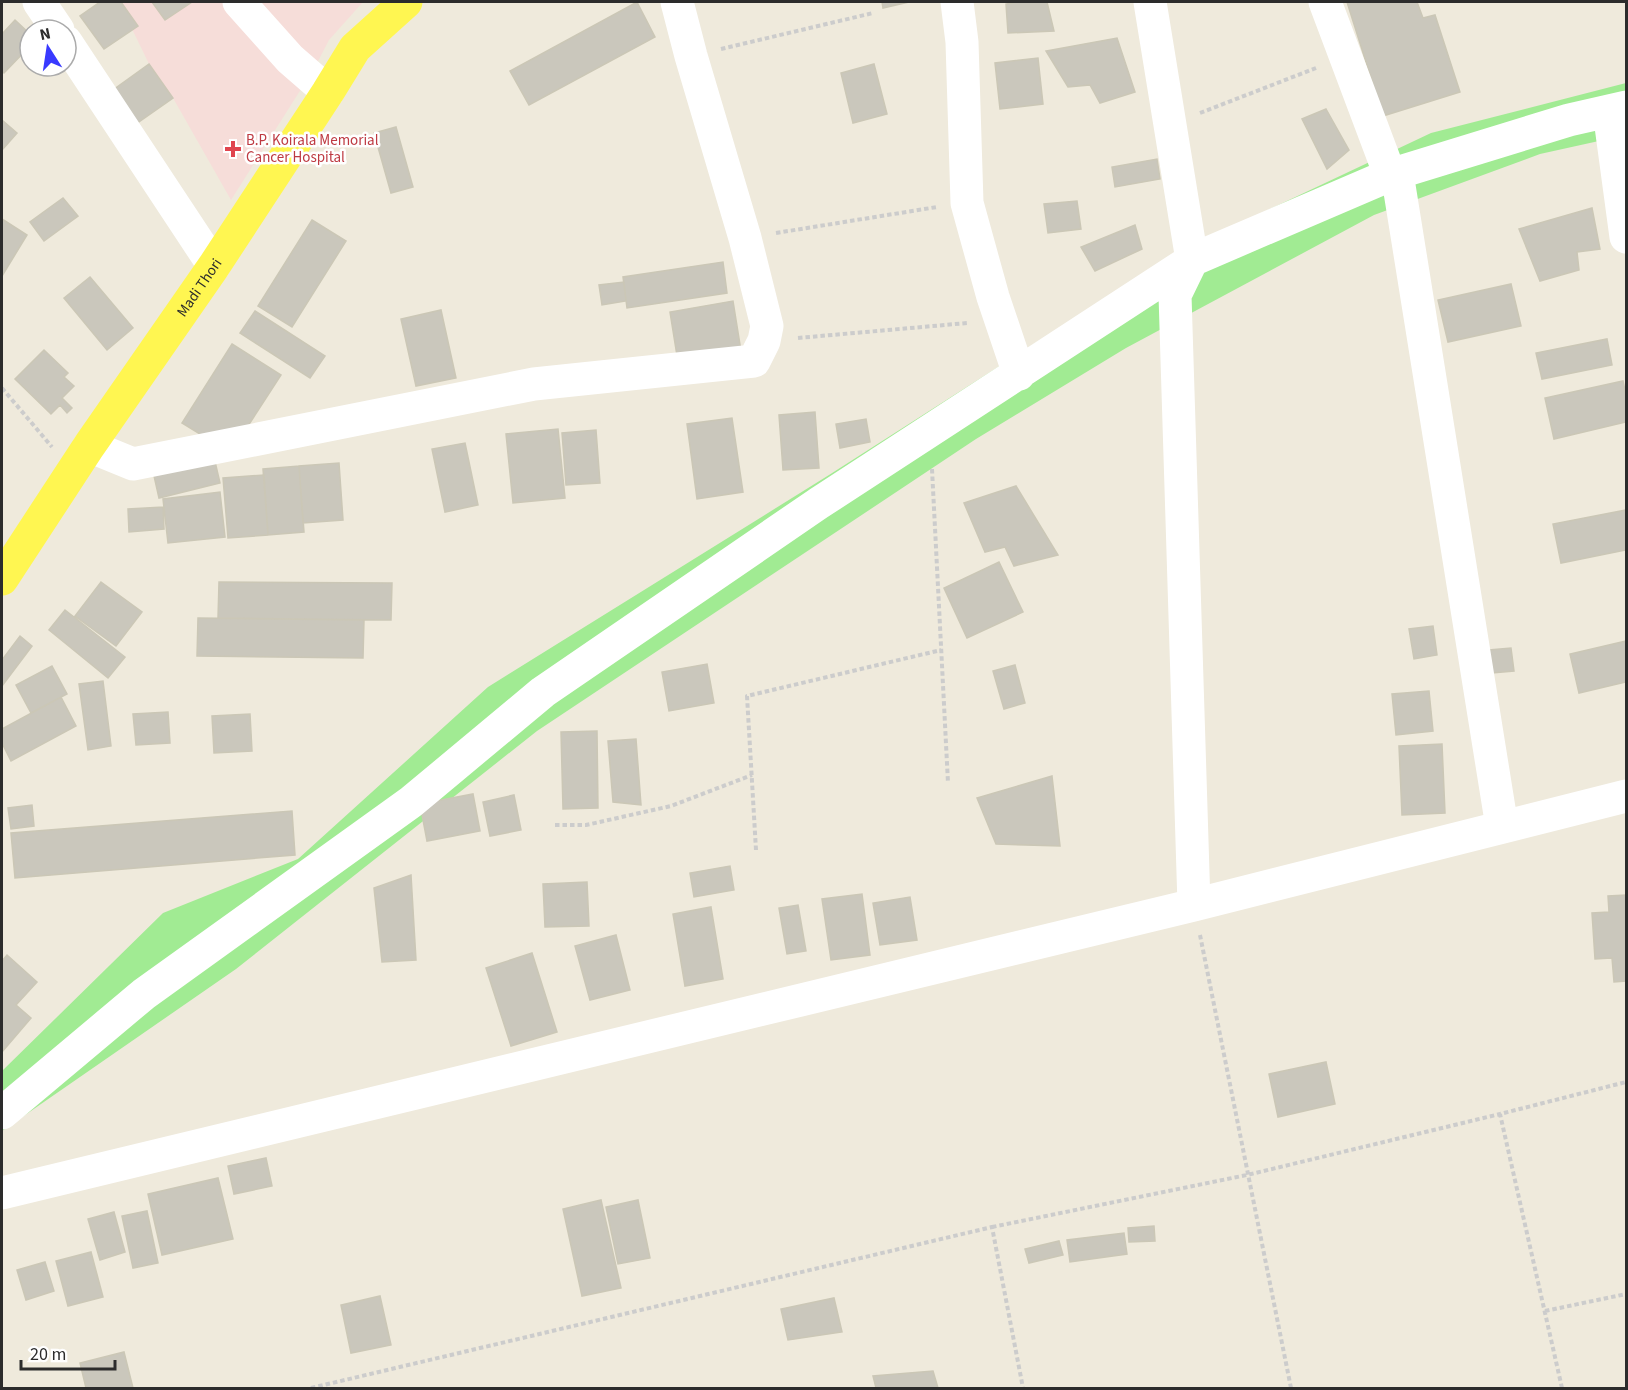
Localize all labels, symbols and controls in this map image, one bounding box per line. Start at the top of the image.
north arrow [18,18,78,78]
text: N [38,22,53,46]
place label: B.P. Koirala Memorial Cancer Hospital [246,130,379,168]
marker: B.P. Koirala Memorial Cancer Hospital [224,140,242,158]
street label: Madi Thori [171,254,227,321]
scale bar [21,1333,116,1371]
text: 20 m [30,1342,66,1367]

